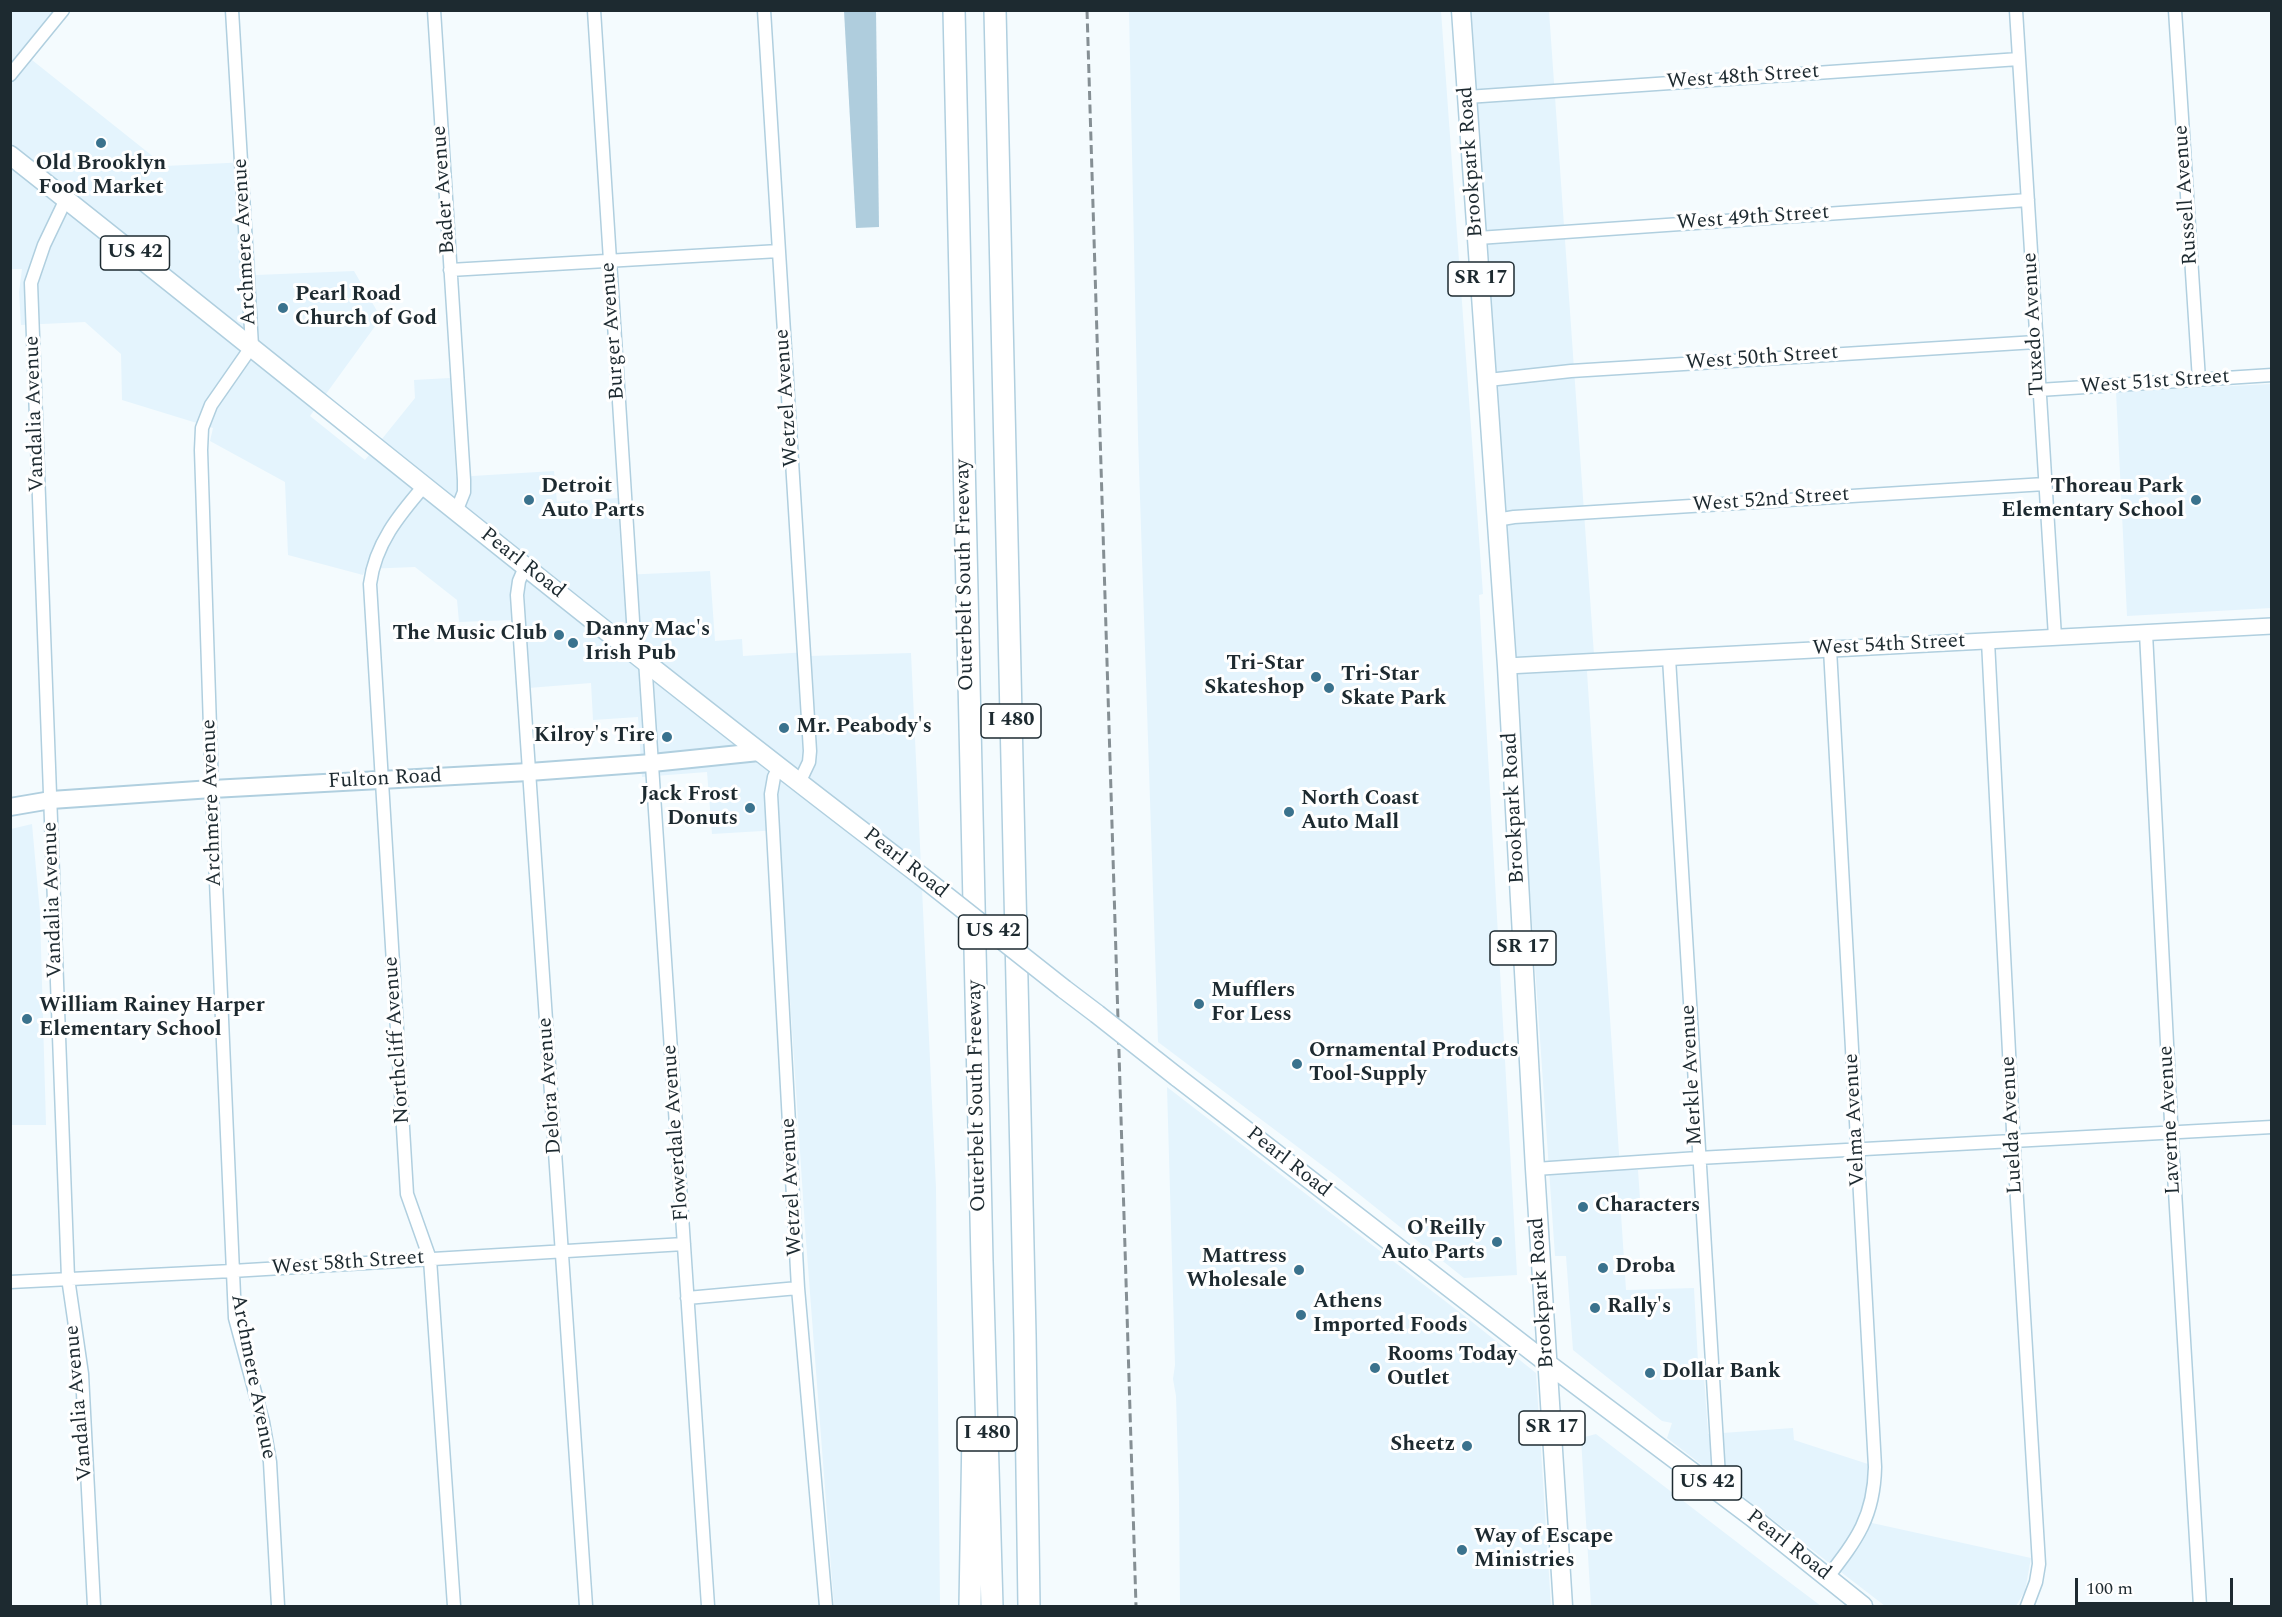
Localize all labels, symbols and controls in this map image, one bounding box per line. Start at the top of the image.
street label: West 48th Street [1666,60,1820,96]
street label: Brookpark Road [1454,86,1490,238]
street label: Russell Avenue [2170,124,2204,266]
street label: Bader Avenue [428,125,462,255]
marker: Old Brooklyn Food Market [94,136,108,150]
place label: Old Brooklyn Food Market [36,152,166,202]
street label: Archmere Avenue [229,158,263,326]
street label: West 49th Street [1676,201,1830,237]
road number: US 42 [100,236,170,270]
street label: Tuxedo Avenue [2019,252,2051,396]
street label: Burger Avenue [597,261,631,401]
road number: SR 17 [1448,262,1514,296]
place label: Pearl Road Church of God [295,283,437,333]
marker: Pearl Road Church of God [276,301,290,315]
street label: Wetzel Avenue [771,328,805,468]
street label: Vandalia Avenue [21,335,51,493]
street label: West 50th Street [1685,341,1839,377]
street label: West 51st Street [2080,365,2230,401]
street label: Outerbelt South Freeway [951,459,981,691]
place label: Detroit Auto Parts [541,475,645,525]
place label: Thoreau Park Elementary School [2001,475,2184,525]
street label: West 52nd Street [1692,483,1850,519]
marker: Detroit Auto Parts [522,493,536,507]
marker: Thoreau Park Elementary School [2189,493,2203,507]
street label: Pearl Road [475,523,569,605]
place label: Danny Mac's Irish Pub [585,618,710,668]
place label: The Music Club [392,622,547,648]
marker: The Music Club [552,628,566,642]
street label: West 54th Street [1812,629,1966,663]
marker: Danny Mac's Irish Pub [566,636,580,650]
place label: Tri-Star Skateshop [1204,652,1304,702]
place label: Tri-Star Skate Park [1341,663,1446,713]
marker: Tri-Star Skateshop [1309,670,1323,684]
marker: Tri-Star Skate Park [1322,681,1336,695]
road number: I 480 [981,704,1041,738]
place label: Mr. Peabody's [796,715,932,741]
street label: Archmere Avenue [197,719,229,887]
marker: Mr. Peabody's [777,721,791,735]
place label: Kilroy's Tire [534,724,655,750]
marker: Kilroy's Tire [660,730,674,744]
street label: Brookpark Road [1498,732,1532,884]
street label: Fulton Road [327,764,443,796]
place label: Jack Frost Donuts [640,783,738,833]
place label: North Coast Auto Mall [1301,787,1419,837]
marker: Jack Frost Donuts [743,801,757,815]
marker: North Coast Auto Mall [1282,805,1296,819]
street label: Vandalia Avenue [39,821,69,979]
street label: Pearl Road [858,823,952,905]
road number: US 42 [958,915,1028,949]
road number: SR 17 [1490,931,1556,965]
street label: Northcliff Avenue [380,955,416,1125]
place label: Mufflers For Less [1211,979,1295,1029]
street label: Outerbelt South Freeway [963,980,993,1212]
place label: William Rainey Harper Elementary School [39,994,265,1044]
marker: Mufflers For Less [1192,997,1206,1011]
street label: Merkle Avenue [1677,1004,1709,1146]
marker: William Rainey Harper Elementary School [20,1012,34,1026]
street label: Delora Avenue [534,1017,568,1155]
place label: Ornamental Products Tool-Supply [1309,1039,1519,1089]
street label: Flowerdale Avenue [658,1044,696,1222]
street label: Laverne Avenue [2155,1045,2187,1195]
street label: Velma Avenue [1840,1053,1872,1187]
street label: Luelda Avenue [1997,1055,2029,1195]
marker: Ornamental Products Tool-Supply [1290,1057,1304,1071]
street label: Wetzel Avenue [777,1117,809,1257]
street label: Pearl Road [1241,1122,1335,1204]
place label: Characters [1595,1194,1700,1220]
marker: Characters [1576,1200,1590,1214]
place label: O'Reilly Auto Parts [1381,1217,1485,1267]
street label: Brookpark Road [1525,1217,1561,1369]
marker: O'Reilly Auto Parts [1490,1235,1504,1249]
place label: Mattress Wholesale [1186,1245,1287,1295]
street label: West 58th Street [271,1246,425,1282]
place label: Droba [1615,1255,1675,1281]
marker: Droba [1596,1261,1610,1275]
marker: Mattress Wholesale [1292,1263,1306,1277]
place label: Athens Imported Foods [1313,1290,1468,1340]
street label: Archmere Avenue [224,1292,280,1462]
place label: Rally's [1607,1295,1671,1321]
marker: Rally's [1588,1301,1602,1315]
marker: Athens Imported Foods [1294,1308,1308,1322]
street label: Vandalia Avenue [61,1324,99,1482]
place label: Rooms Today Outlet [1387,1343,1517,1393]
place label: Dollar Bank [1662,1360,1781,1386]
marker: Rooms Today Outlet [1368,1361,1382,1375]
marker: Dollar Bank [1643,1366,1657,1380]
road number: SR 17 [1519,1411,1585,1445]
road number: I 480 [957,1417,1017,1451]
place label: Sheetz [1390,1433,1455,1459]
marker: Sheetz [1460,1439,1474,1453]
road number: US 42 [1672,1466,1742,1500]
street label: Pearl Road [1741,1505,1835,1587]
place label: Way of Escape Ministries [1474,1525,1613,1575]
marker: Way of Escape Ministries [1455,1543,1469,1557]
scale bar [2078,1566,2236,1604]
text: 100 m [2086,1575,2133,1602]

